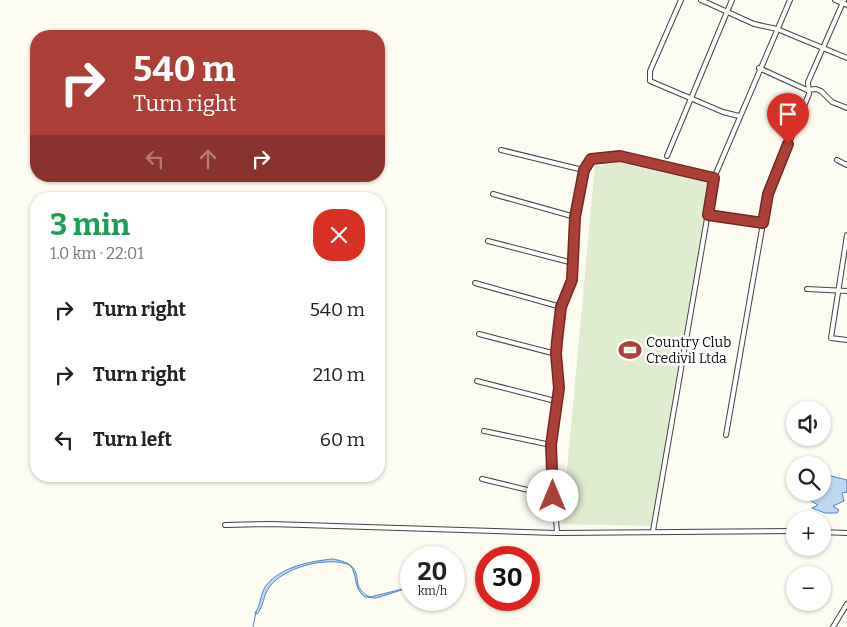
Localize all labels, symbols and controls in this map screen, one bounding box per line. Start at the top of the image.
text: 540 m [133,48,235,90]
icon: right [50,50,115,115]
text: Turn right [133,90,236,117]
pin [767,93,809,144]
icon: arrive [774,100,802,128]
icon: left [141,145,169,173]
icon: ahead [194,145,222,173]
icon: right [247,145,275,173]
text: 3 min [50,207,130,243]
button: close [313,209,365,261]
text: 1.0 km · 22:01 [50,244,144,263]
icon: right [50,296,78,324]
text: Turn right [93,298,186,321]
text: 540 m [310,298,365,321]
place label: Country Club Credivil Ltda [646,334,731,367]
sports icon: Country Club Credivil Ltda [617,337,643,363]
icon: right [50,361,78,389]
text: Turn right [93,363,186,386]
text: 210 m [313,363,365,386]
map controls [786,401,831,611]
button: sound [786,401,831,446]
icon: left [50,426,78,454]
text: Turn left [93,428,172,451]
text: 60 m [320,428,365,451]
button: search [786,456,831,501]
position arrow [526,469,578,521]
button: + [786,511,831,556]
speed limit sign: 30 [475,546,540,611]
text: 20 [418,557,447,587]
button: − [786,566,831,611]
text: km/h [418,584,447,598]

